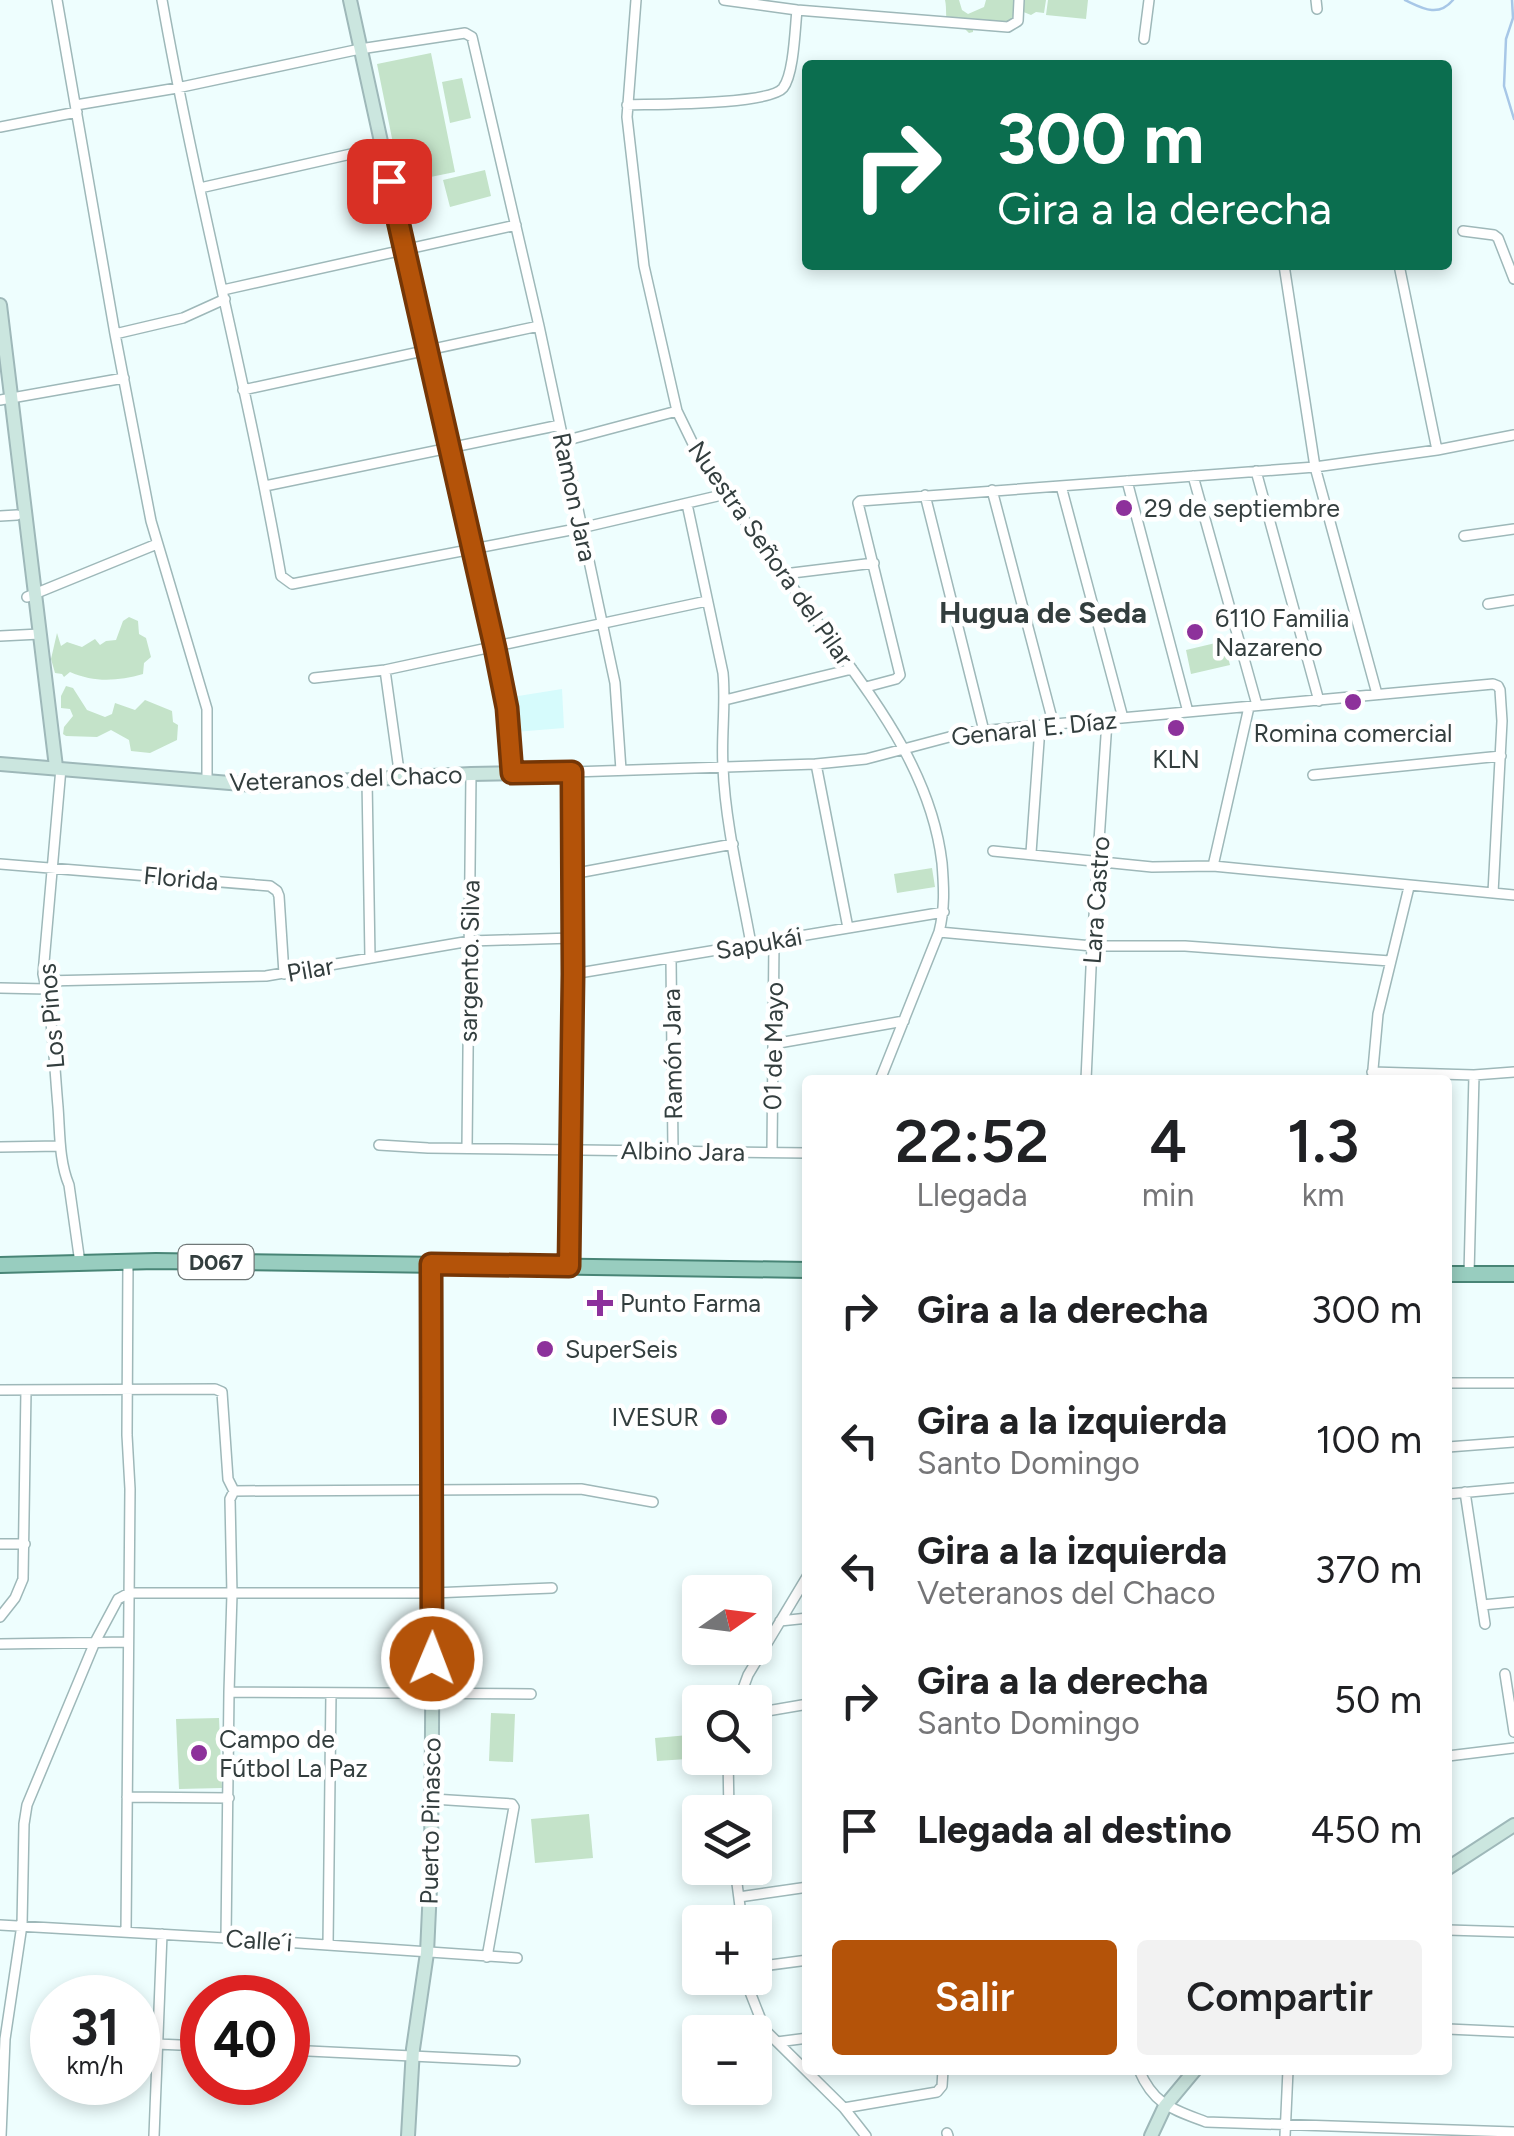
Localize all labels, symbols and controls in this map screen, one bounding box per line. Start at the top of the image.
text: 300 m [997,96,1204,181]
icon: right [832,100,962,230]
pin [347,139,432,224]
icon: arrive [362,154,417,209]
text: Gira a la derecha [997,181,1332,235]
street label: Ramon Jara [547,430,603,564]
street label: Nuestra Señora del Pilar [682,435,860,671]
place label: 29 de septiembre [1144,493,1340,523]
marker: 29 de septiembre [1113,497,1135,519]
district label: Hugua de Seda [939,594,1147,631]
place label: 6110 Familia Nazareno [1215,603,1349,662]
marker: 6110 Familia Nazareno [1184,621,1206,643]
marker: Romina comercial [1342,691,1364,713]
street label: Genaral E. Díaz [950,704,1118,752]
marker: KLN [1165,717,1187,739]
place label: Romina comercial [1253,718,1453,748]
place label: KLN [1152,744,1200,774]
street label: Veteranos del Chaco [229,759,463,797]
street label: Lara Castro [1077,835,1115,965]
street label: Florida [142,860,220,896]
street label: sargento. Silva [453,880,485,1042]
street label: Sapukái [713,921,805,965]
street label: Pilar [284,950,336,988]
street label: Los Pinos [31,962,71,1070]
street label: 01 de Mayo [757,982,789,1110]
street label: Ramón Jara [656,988,688,1120]
text: 22:52 [895,1105,1049,1177]
text: 4 [1149,1105,1187,1177]
text: 1.3 [1287,1105,1359,1177]
street label: Albino Jara [621,1135,745,1167]
text: Llegada [916,1176,1028,1214]
text: min [1142,1176,1194,1214]
text: km [1302,1176,1345,1214]
road number: D067 [178,1245,254,1279]
icon: right [832,1283,887,1338]
text: Gira a la derecha [917,1287,1209,1333]
text: 300 m [1311,1287,1422,1333]
place label: Punto Farma [620,1288,761,1318]
marker: Punto Farma [589,1292,611,1314]
place label: SuperSeis [565,1334,678,1364]
marker: SuperSeis [534,1338,556,1360]
text: Gira a la izquierda [917,1398,1227,1444]
place label: IVESUR [611,1402,699,1432]
marker: IVESUR [708,1406,730,1428]
icon: left [832,1413,887,1468]
text: 100 m [1316,1417,1422,1463]
text: Santo Domingo [917,1444,1140,1482]
text: Gira a la izquierda [917,1528,1227,1574]
icon: left [832,1543,887,1598]
text: 370 m [1315,1547,1422,1593]
text: Veteranos del Chaco [917,1574,1216,1612]
north arrow [682,1575,772,1665]
map controls [682,1575,772,2105]
position arrow [380,1607,484,1711]
text: Gira a la derecha [917,1658,1209,1704]
icon: right [832,1673,887,1728]
text: 50 m [1334,1677,1422,1723]
button: search [682,1685,772,1775]
text: Santo Domingo [917,1704,1140,1742]
place label: Campo de Fútbol La Paz [219,1724,368,1783]
street label: Puerto Pinasco [414,1737,446,1905]
marker: Campo de Fútbol La Paz [188,1742,210,1764]
button: layers [682,1795,772,1885]
icon: arrive [832,1803,887,1858]
text: Llegada al destino [917,1807,1232,1853]
text: 450 m [1310,1807,1422,1853]
button: + [682,1905,772,1995]
street label: Calle´i [225,1923,293,1957]
button: Salir [832,1940,1117,2055]
button: Compartir [1137,1940,1422,2055]
speed limit sign: 40 [180,1975,310,2105]
text: 31 [71,1997,119,2058]
button: − [682,2015,772,2105]
text: km/h [66,2050,124,2080]

